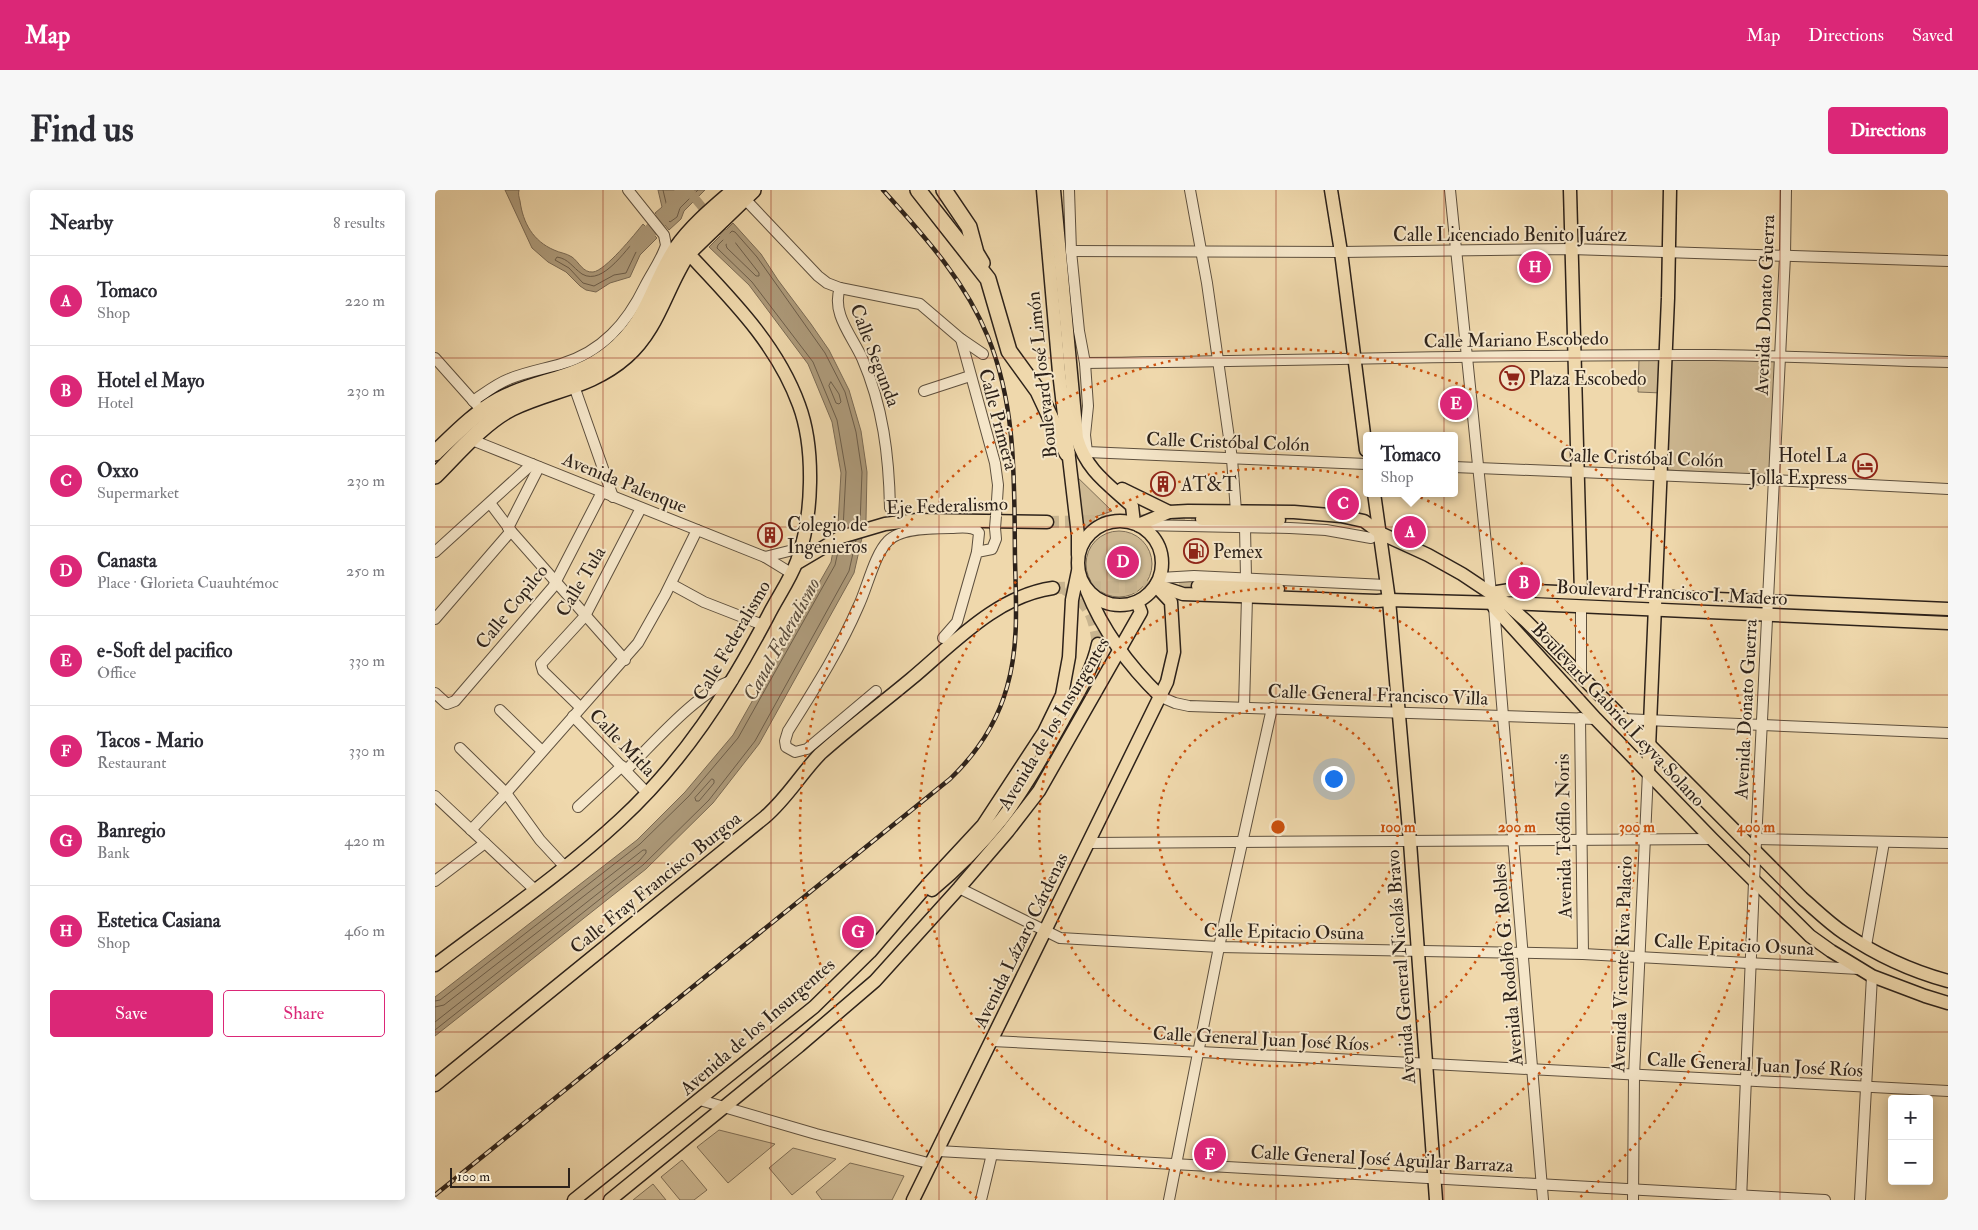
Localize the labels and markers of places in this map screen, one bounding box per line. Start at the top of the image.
pin: H [1519,248,1551,286]
supermarket icon: Plaza Escobedo [1499,365,1525,391]
place label: Plaza Escobedo [1529,367,1647,391]
pin: E [1440,385,1472,423]
place label: Hotel La Jolla Express [1748,444,1847,491]
hotel icon: Hotel La Jolla Express [1852,453,1878,479]
building icon: AT&T [1150,471,1176,497]
place label: AT&T [1180,473,1237,497]
pin: C [1327,485,1359,523]
place label: Colegio de Ingenieros [787,513,868,559]
pin: A [1394,513,1426,551]
building icon: Colegio de Ingenieros [757,522,783,548]
fuel station icon: Pemex [1183,538,1209,564]
place label: Pemex [1213,540,1263,564]
pin: D [1107,543,1139,581]
pin: B [1508,564,1540,602]
centre of rings [1269,818,1287,836]
pin: G [842,913,874,951]
pin: F [1194,1135,1226,1173]

